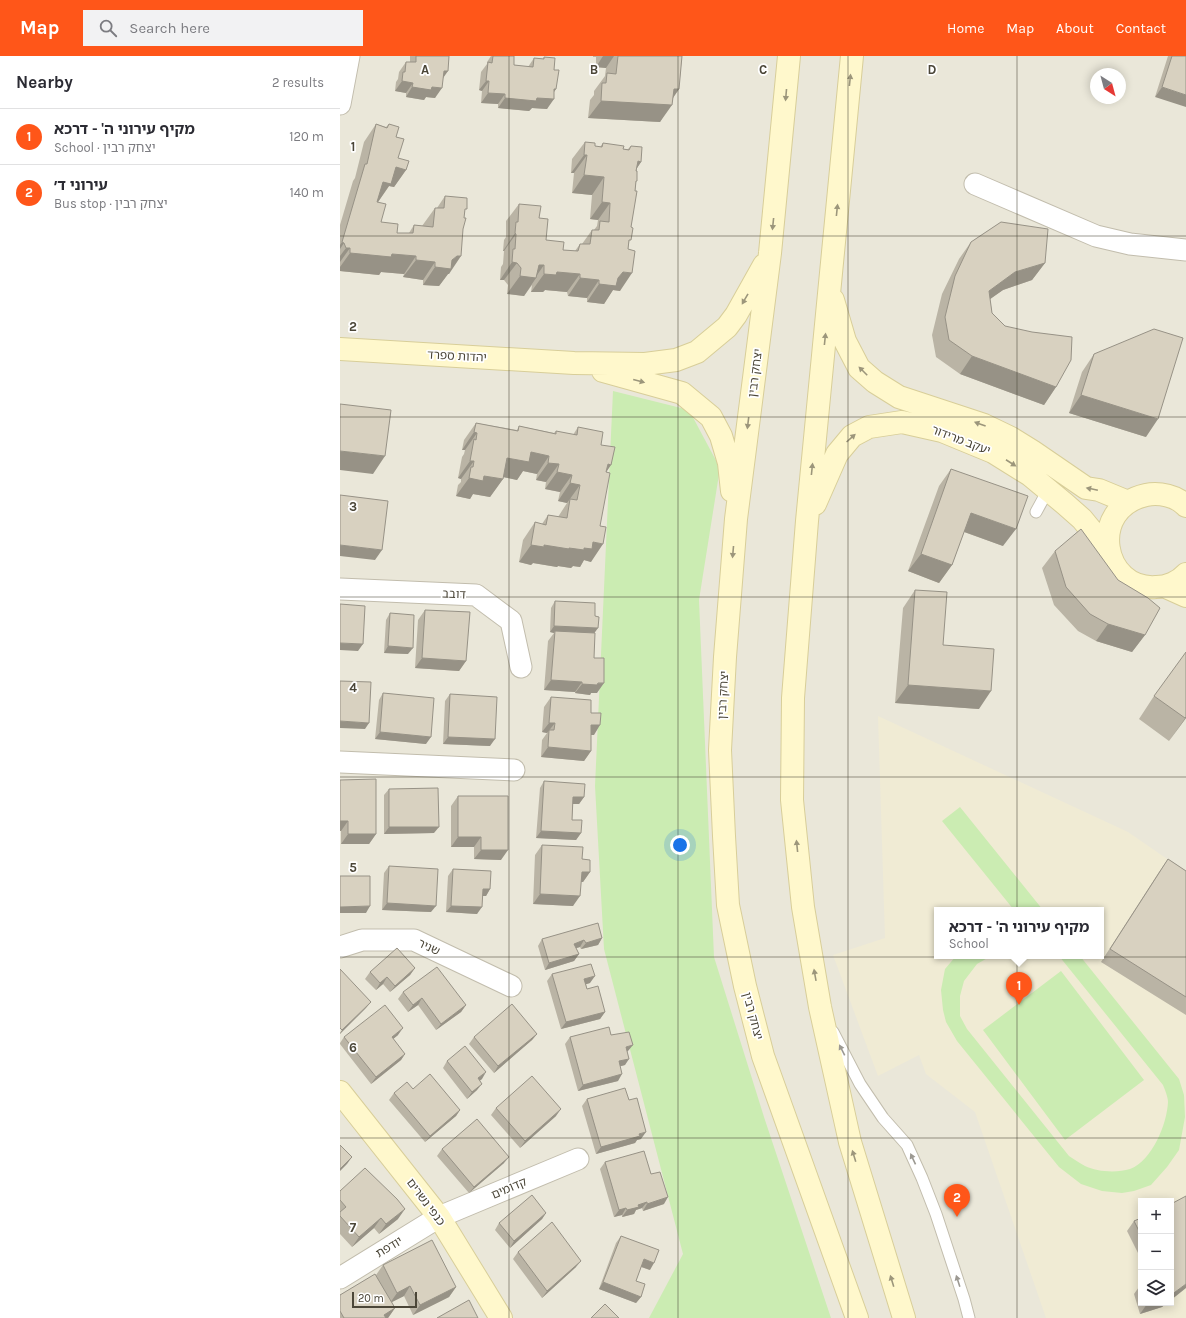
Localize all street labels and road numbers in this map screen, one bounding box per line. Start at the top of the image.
street label: יהדות ספרד [427,347,487,365]
street label: יצחק רבין [745,348,765,398]
street label: יעקב מרידור [930,422,992,458]
street label: דובב [442,587,467,601]
street label: יצחק רבין [715,670,731,720]
street label: שניר [416,936,442,958]
street label: יצחק רבין [740,991,766,1041]
street label: קדומים [489,1174,529,1202]
street label: כנפי נשרים [404,1176,448,1228]
street label: יודפת [373,1234,405,1260]

